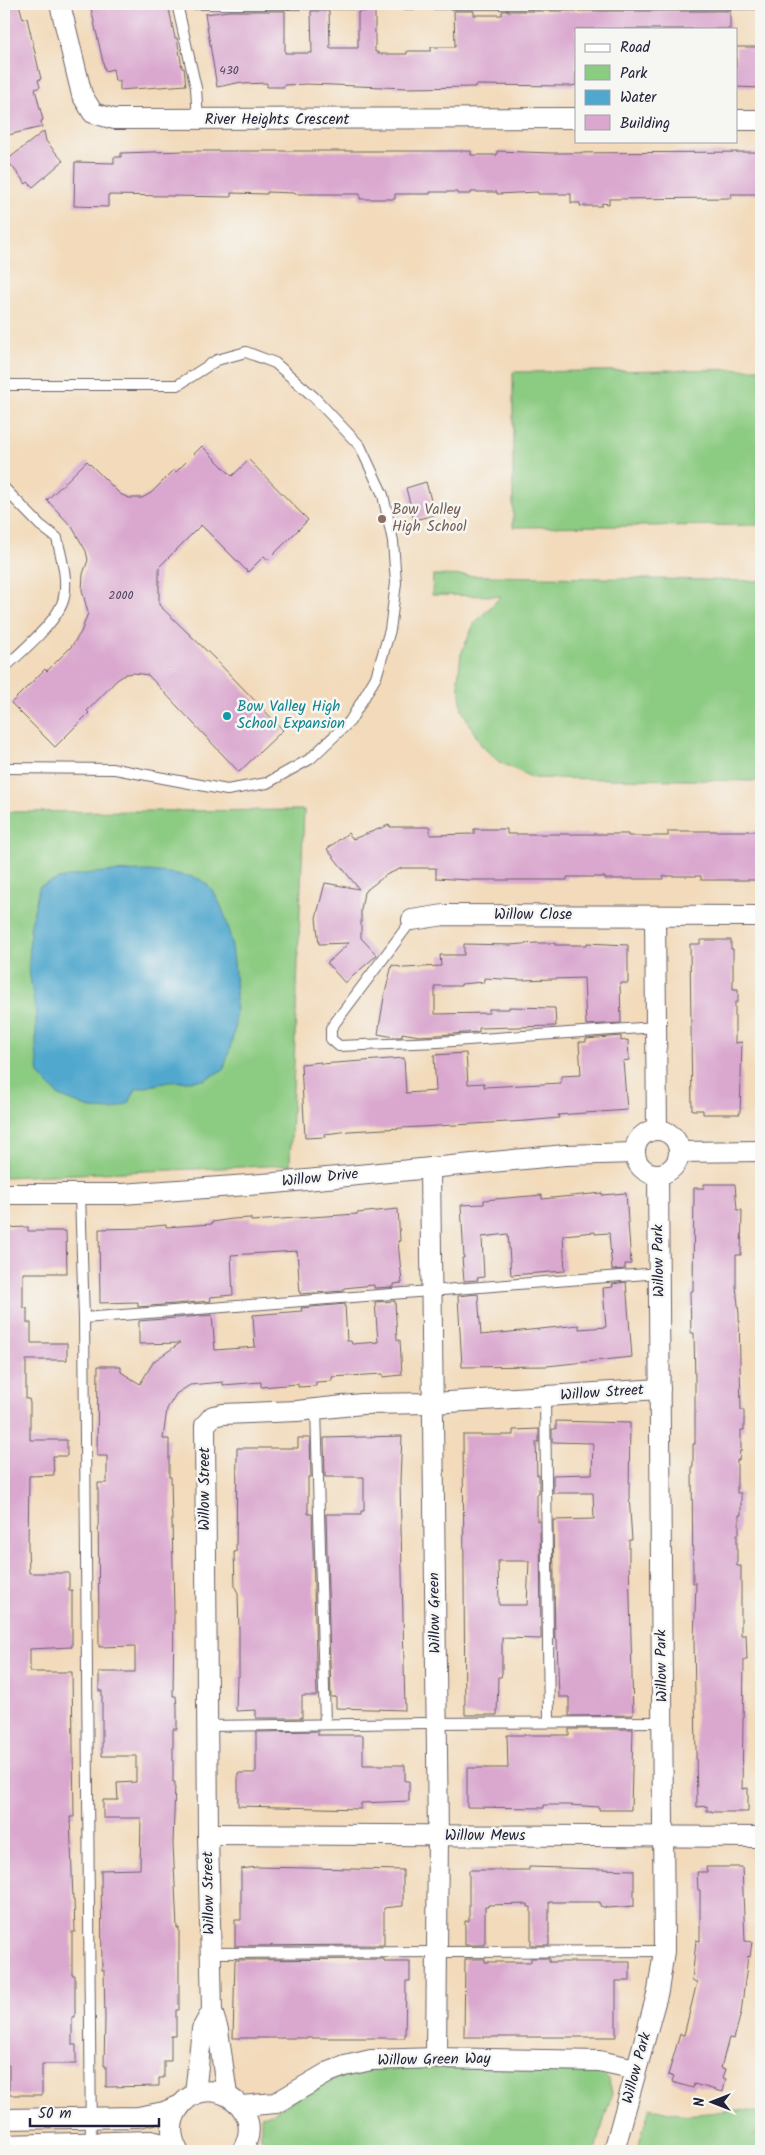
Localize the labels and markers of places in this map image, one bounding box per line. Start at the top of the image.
place label: Bow Valley High School [392,498,467,539]
marker: Bow Valley High School [376,513,388,525]
place label: Bow Valley High School Expansion [237,695,345,736]
marker: Bow Valley High School Expansion [221,710,233,722]

